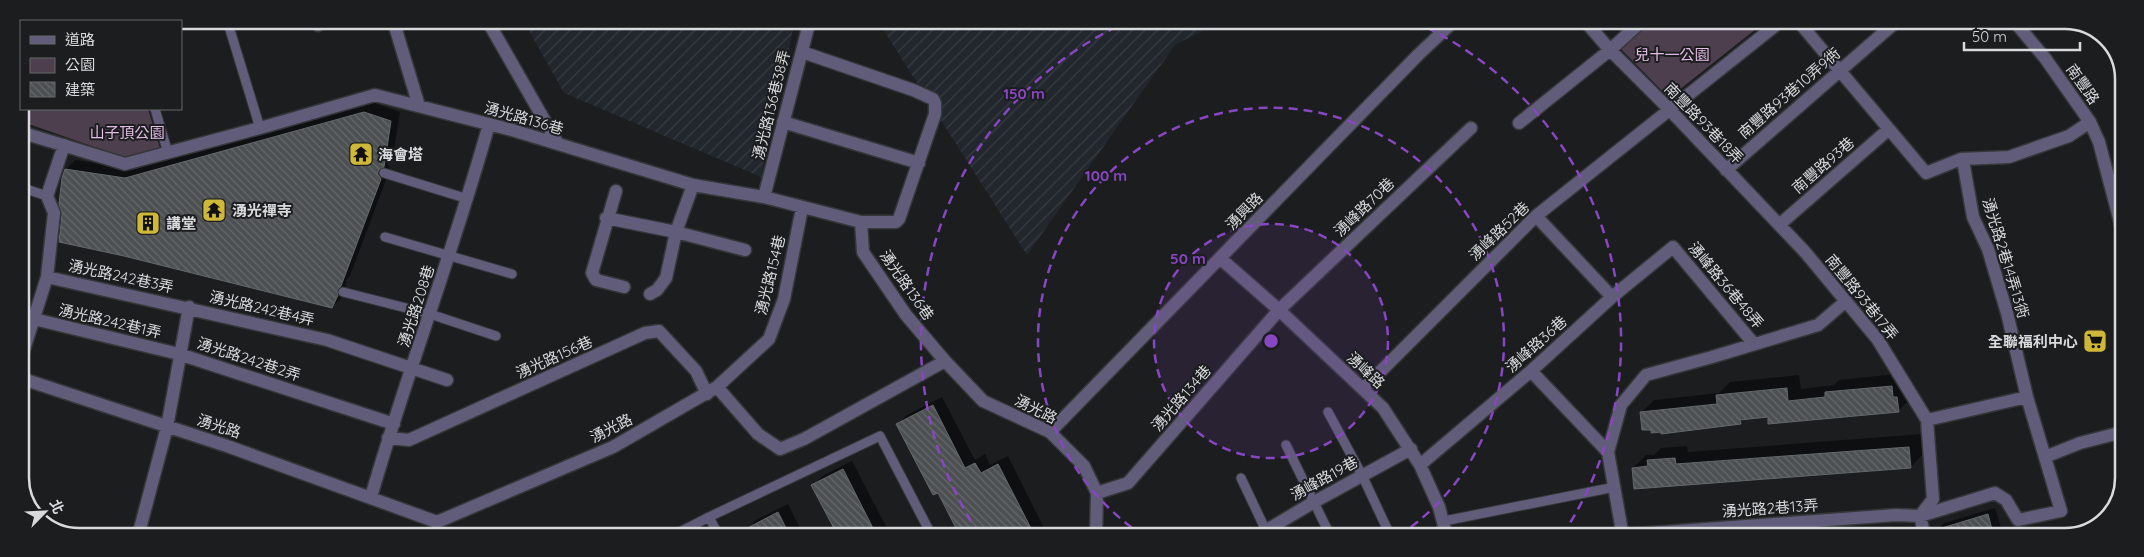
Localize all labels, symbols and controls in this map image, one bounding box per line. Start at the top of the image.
legend [20,20,182,110]
scale bar [1964,20,2080,52]
text: 50 m [1972,27,2007,46]
text: 道路 [65,30,95,49]
street label: 南豐路93巷10弄9衖 [1734,43,1844,143]
park label: 兒十一公園 [1634,45,1710,64]
street label: 湧光路136巷38弄 [748,48,794,162]
text: 公園 [65,55,95,74]
street label: 南豐路 [2062,60,2104,108]
street label: 南豐路93巷18弄 [1661,79,1747,167]
text: 建築 [65,80,95,99]
text: 150 m [1003,84,1045,103]
street label: 湧光路136巷 [482,98,566,138]
park label: 山子頂公園 [89,123,165,142]
street label: 南豐路93巷 [1788,133,1858,197]
temple icon: 海會塔 [348,141,374,167]
place label: 海會塔 [378,145,423,164]
text: 100 m [1085,166,1127,185]
street label: 湧峰路70巷 [1330,174,1398,240]
street label: 湧興路 [1222,188,1266,234]
street label: 湧光路2巷14弄13衖 [1979,195,2033,321]
temple icon: 湧光禪寺 [201,197,227,223]
street label: 湧峰路52巷 [1465,198,1533,264]
place label: 湧光禪寺 [232,201,292,220]
building icon: 講堂 [135,210,161,236]
place label: 講堂 [166,214,196,233]
street label: 湧光路154巷 [751,233,789,317]
street label: 湧峰路36巷48弄 [1684,238,1768,332]
street label: 湧光路136巷 [876,246,938,324]
text: 50 m [1170,249,1206,268]
street label: 南豐路93巷17弄 [1822,250,1902,344]
street label: 湧光路242巷3弄 [67,256,175,296]
street label: 湧光路208巷 [394,262,438,350]
street label: 湧光路242巷4弄 [208,287,316,329]
street label: 湧光路242巷1弄 [57,300,163,342]
street label: 湧峰路36巷 [1501,312,1571,376]
supermarket icon: 全聯福利中心 [2082,328,2108,354]
street label: 湧光路156巷 [513,332,595,382]
centre of rings [1262,332,1280,350]
place label: 全聯福利中心 [1988,332,2078,351]
street label: 湧光路242巷2弄 [195,333,303,385]
street label: 湧峰路 [1343,348,1389,392]
street label: 湧光路134巷 [1147,361,1215,435]
street label: 湧光路 [1012,390,1060,428]
street label: 湧光路 [587,409,635,447]
street label: 湧光路 [195,410,243,442]
street label: 湧峰路19巷 [1287,452,1361,504]
north arrow [20,487,70,537]
street label: 湧光路2巷13弄 [1721,495,1819,521]
text: 北 [46,497,68,517]

